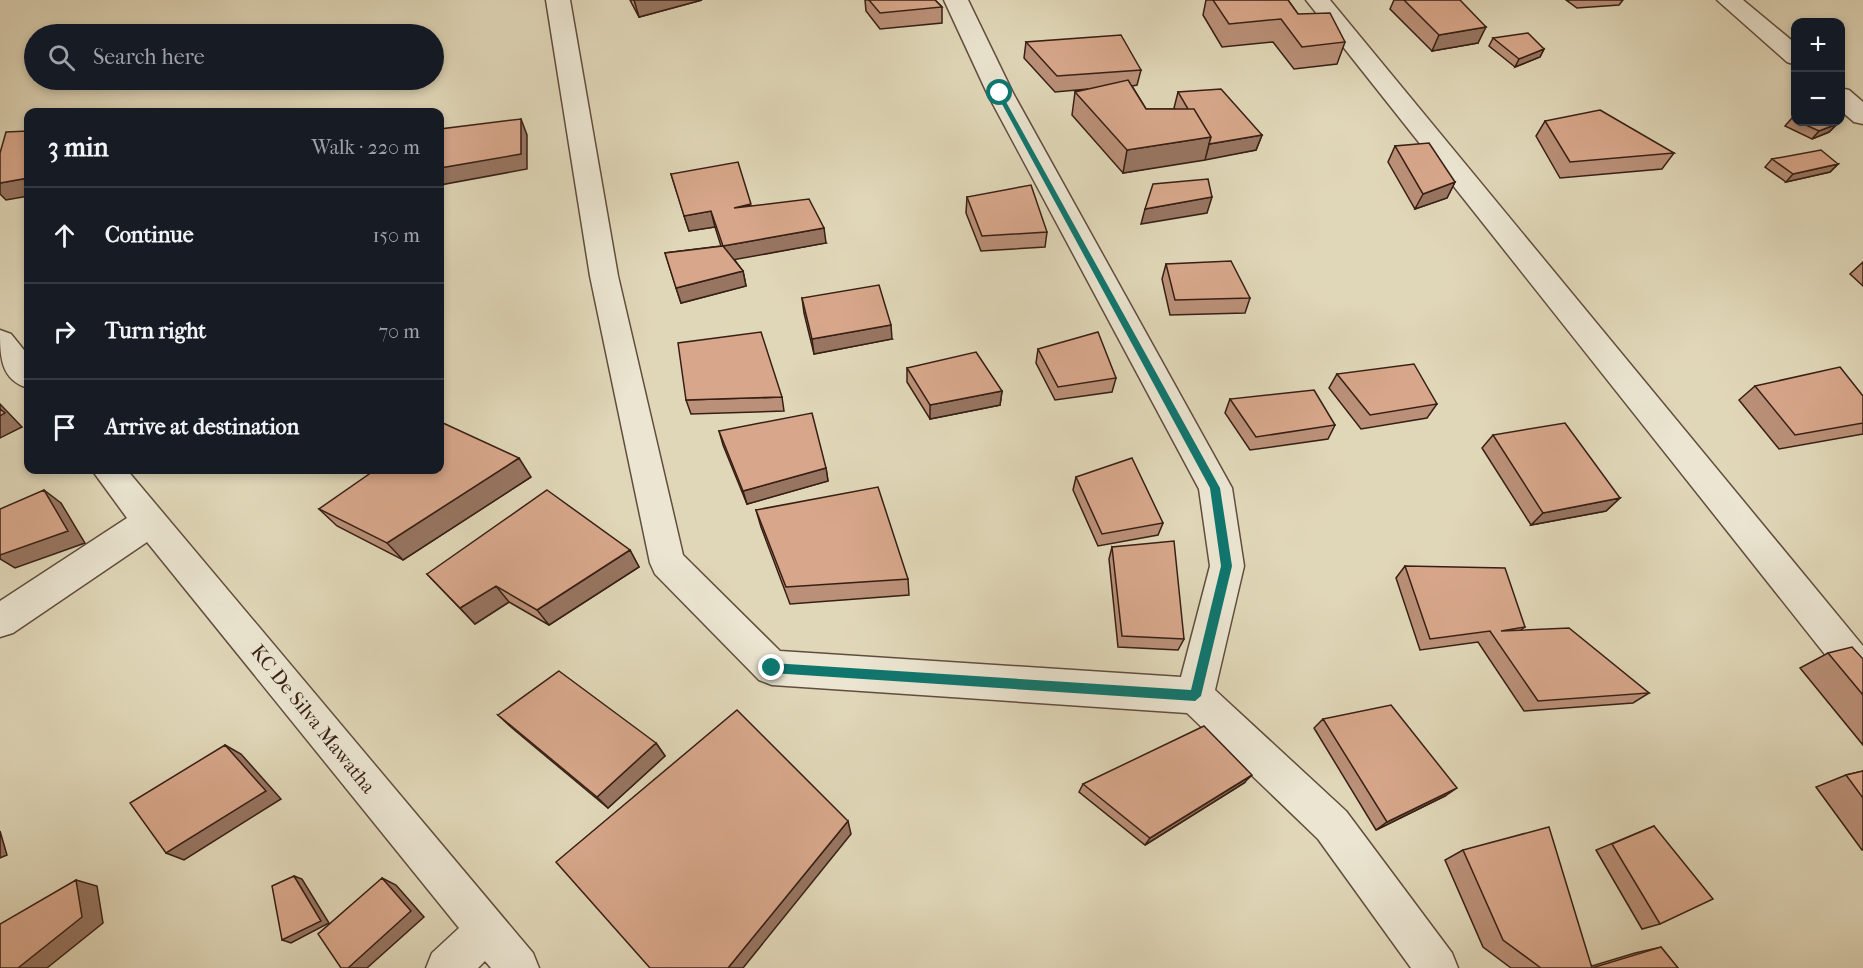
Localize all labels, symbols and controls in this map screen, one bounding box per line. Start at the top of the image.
map controls [1791,18,1845,126]
button: + [1791,18,1845,72]
search box [24,24,444,90]
icon: search [45,41,78,74]
text: Search here [93,44,205,70]
button: − [1791,72,1845,126]
route start [986,79,1012,105]
text: 3 min [48,132,109,163]
text: Walk · 220 m [312,136,420,159]
icon: ahead [48,219,81,252]
text: Continue [105,222,194,248]
text: 150 m [372,224,420,247]
icon: right [48,315,81,348]
text: Turn right [105,318,206,344]
text: 70 m [378,320,420,343]
icon: arrive [48,411,81,444]
text: Arrive at destination [105,414,299,440]
street label: KC De Silva Mawatha [246,640,380,799]
route end [758,654,784,680]

